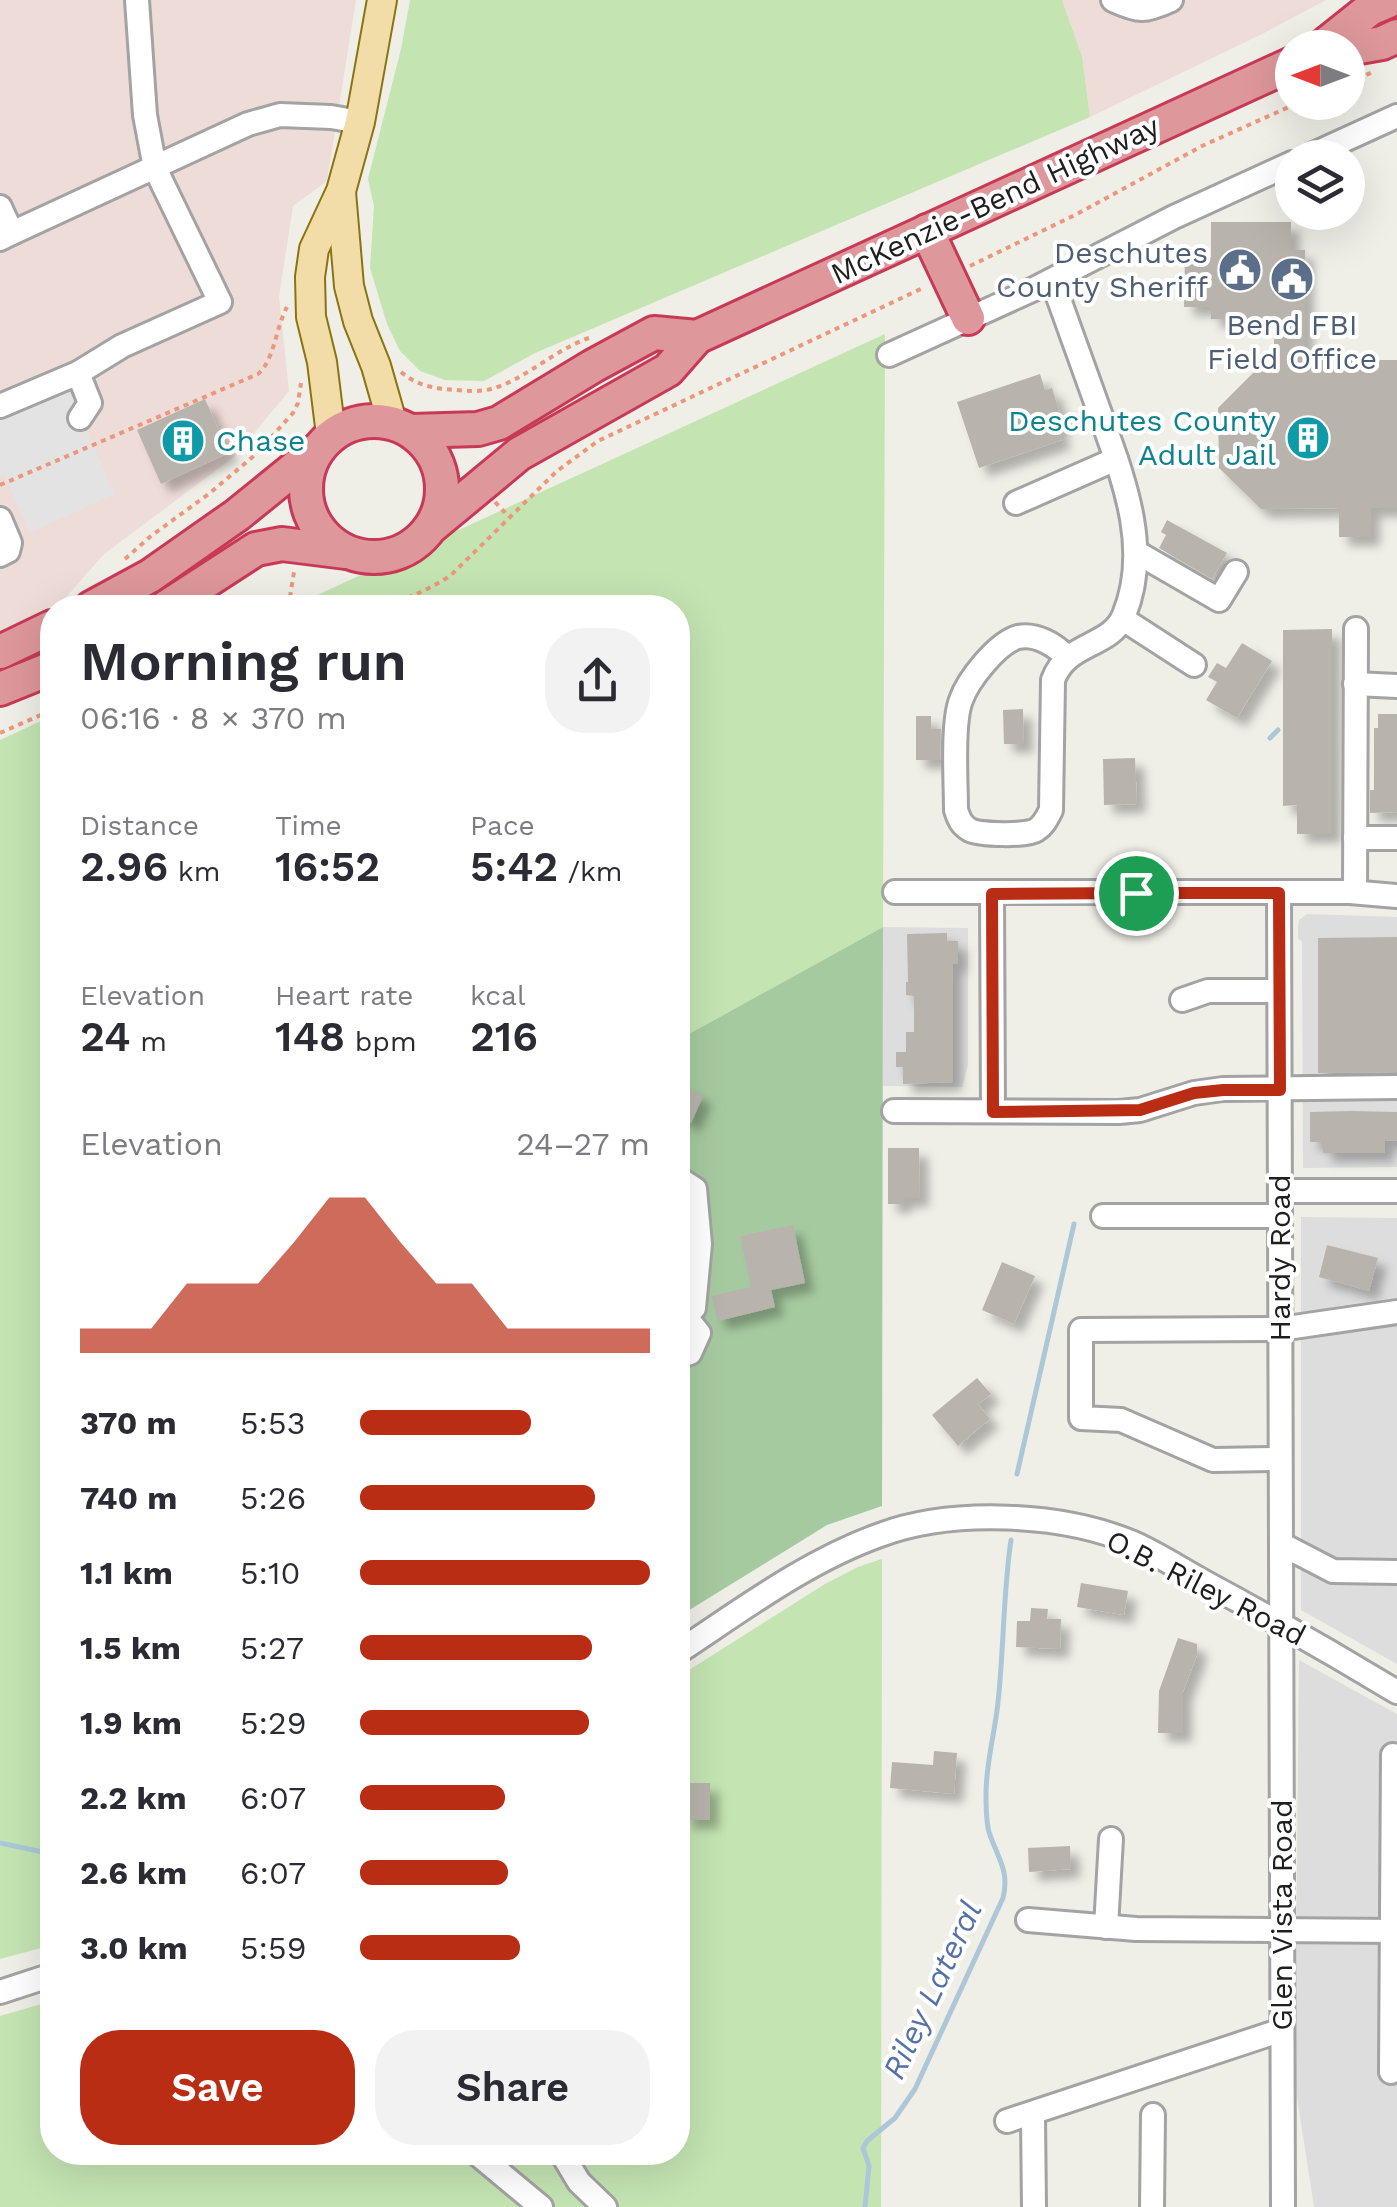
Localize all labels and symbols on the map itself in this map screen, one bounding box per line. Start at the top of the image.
north arrow [1275,30,1365,120]
street label: McKenzie-Bend Highway [825,108,1165,291]
place label: Deschutes County Sheriff [996,235,1208,304]
public building icon: Deschutes County Sheriff [1217,247,1263,293]
public building icon: Bend FBI Field Office [1269,256,1315,302]
place label: Bend FBI Field Office [1207,307,1377,376]
place label: Deschutes County Adult Jail [1008,403,1277,472]
building icon: Deschutes County Adult Jail [1285,415,1331,461]
building icon: Chase [160,418,206,464]
place label: Chase [216,423,305,458]
pin [1094,851,1179,936]
street label: Hardy Road [1262,1174,1297,1342]
street label: O.B. Riley Road [1101,1522,1312,1653]
street label: Glen Vista Road [1264,1799,1299,2031]
water label: Riley Lateral [874,1895,990,2085]

